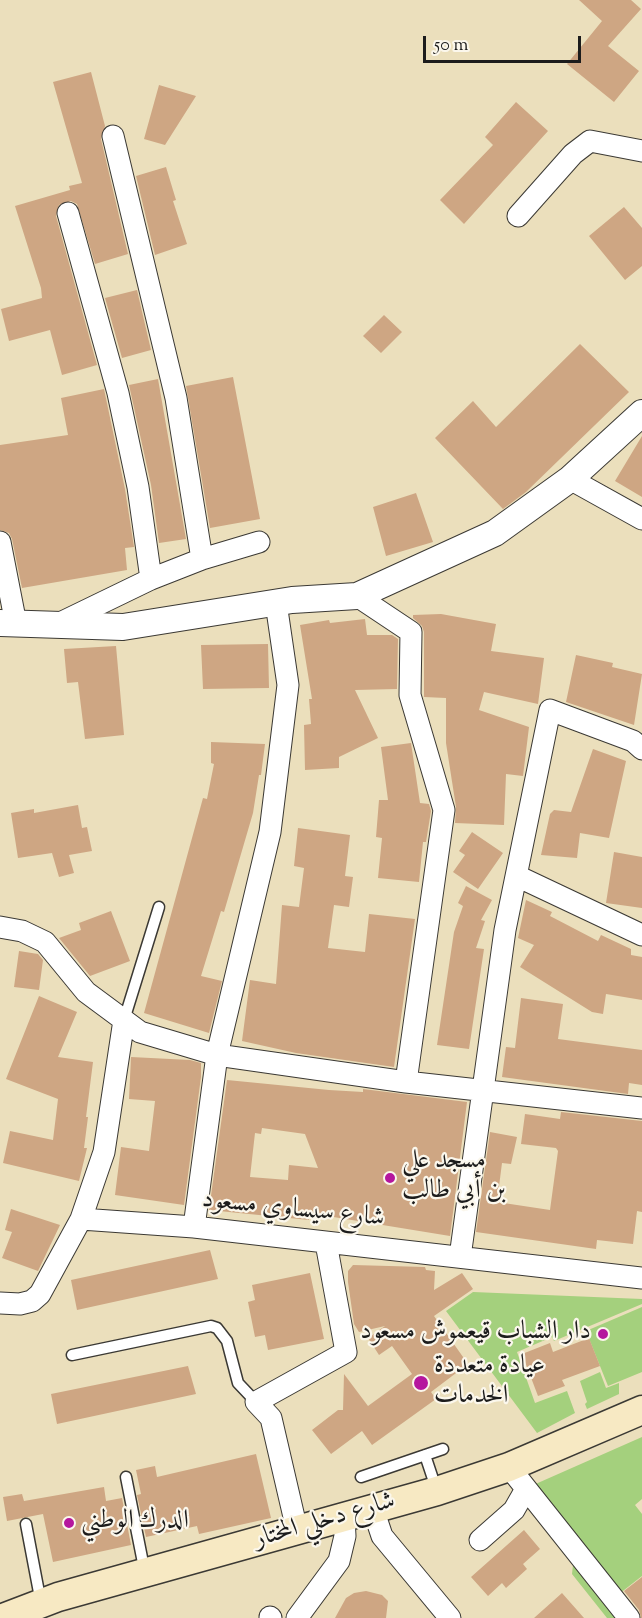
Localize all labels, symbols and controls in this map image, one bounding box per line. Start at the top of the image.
scale bar [426,24,584,62]
text: 50 m [434,33,468,59]
place label: مسجد علي بن أبي طالب [402,1147,506,1208]
marker: مسجد علي بن أبي طالب [383,1171,397,1185]
street label: شارع سيساوي مسعود [200,1186,386,1236]
place label: دار الشباب قيعموش مسعود [360,1318,591,1350]
marker: دار الشباب قيعموش مسعود [596,1327,610,1341]
place label: عيادة متعددة الخدمات [434,1352,545,1414]
marker: عيادة متعددة الخدمات [412,1374,430,1392]
street label: شارع دخلي المختار [251,1487,399,1557]
place label: الدرك الوطني [81,1507,189,1539]
marker: الدرك الوطني [62,1516,76,1530]

